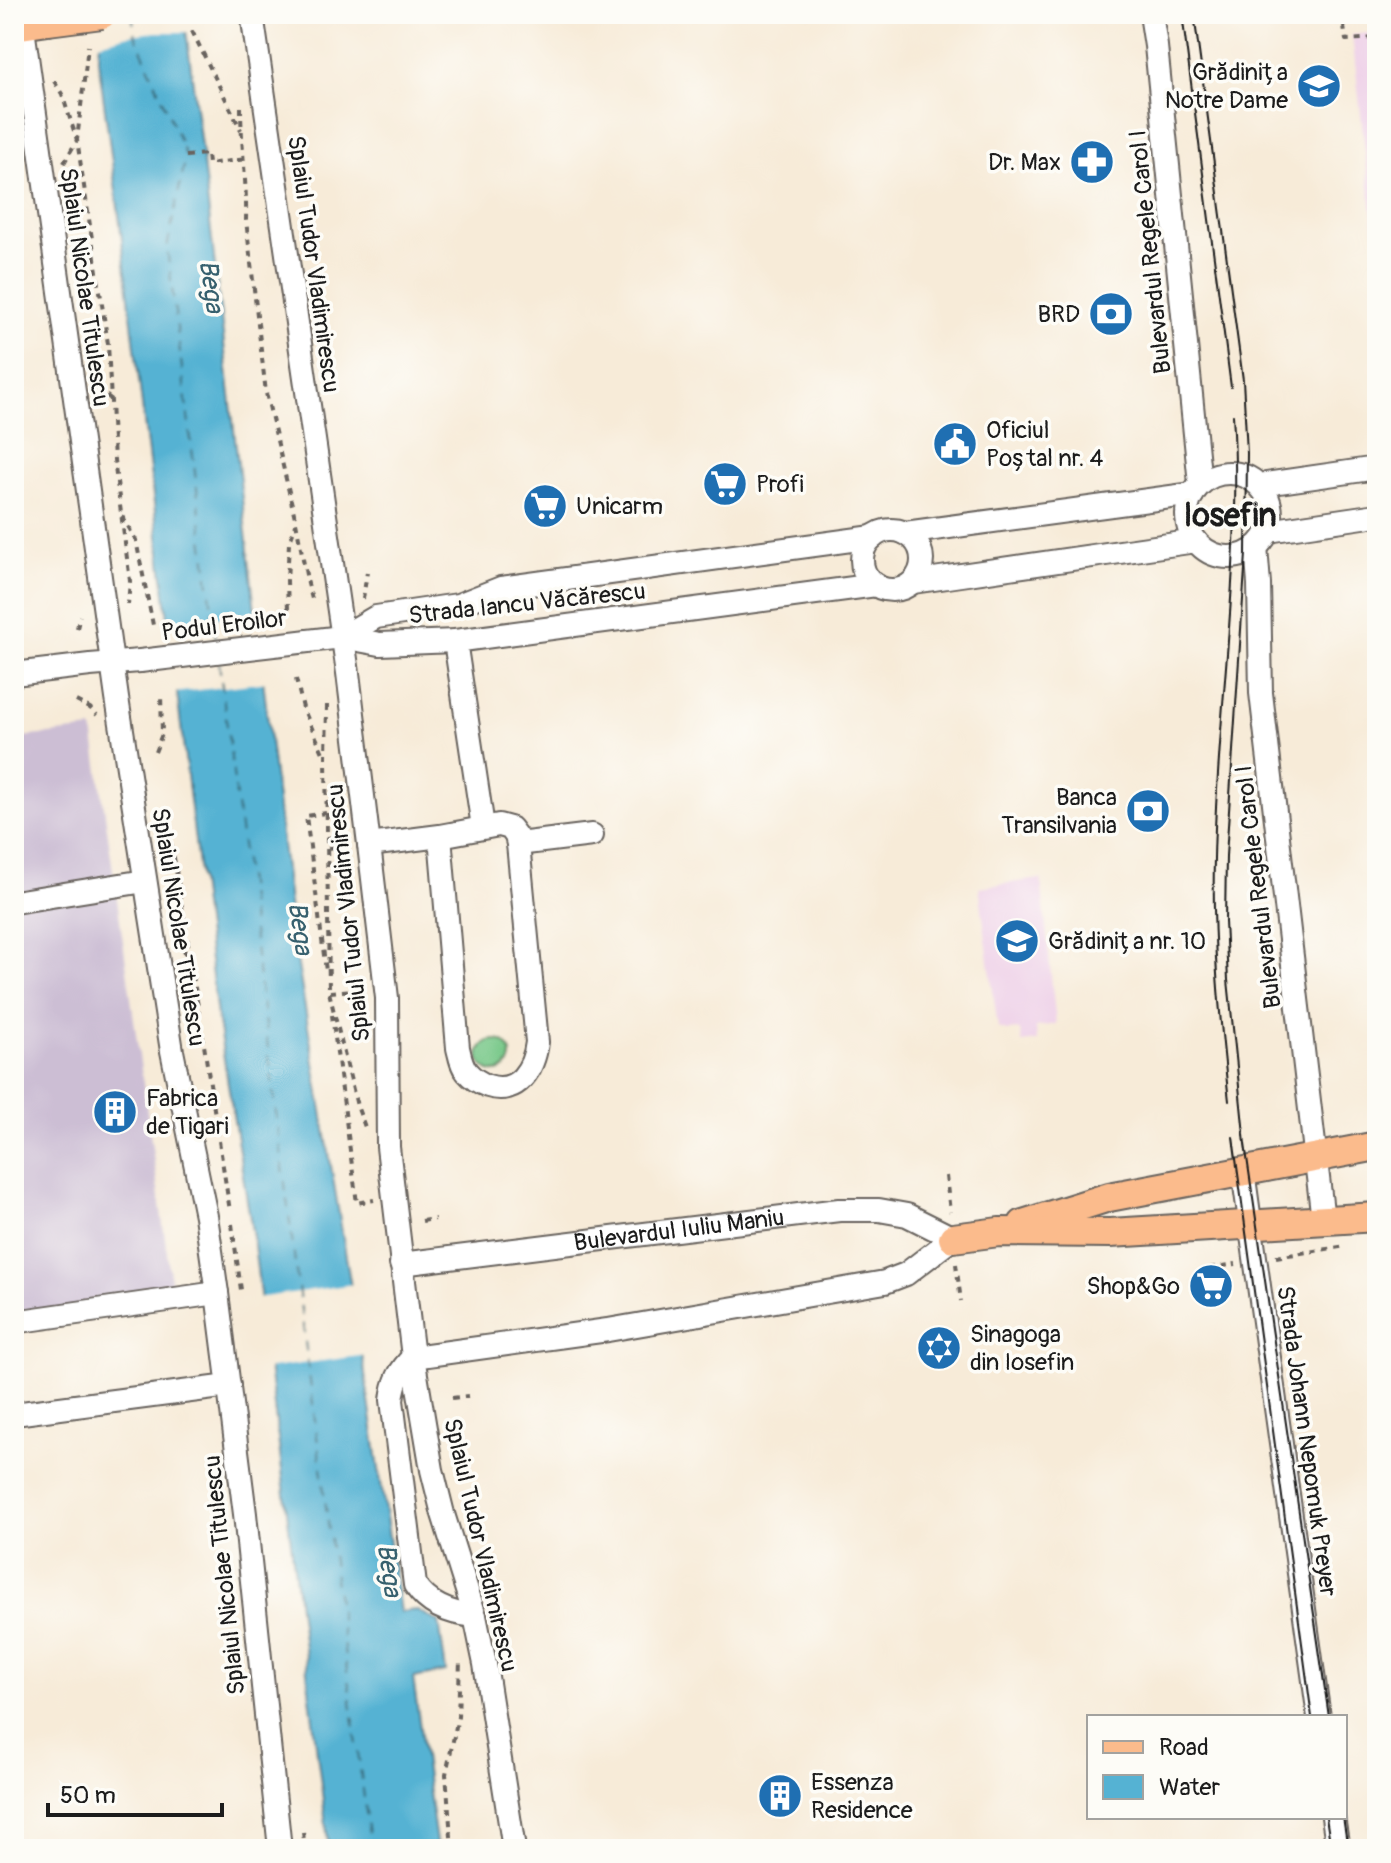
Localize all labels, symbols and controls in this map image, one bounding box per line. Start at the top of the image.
place label: Grădinița Notre Dame [1165,58,1288,115]
school or university icon: Grădinița Notre Dame [1295,62,1343,110]
street label: Bulevardul Regele Carol I [1123,129,1178,375]
street label: Splaiul Tudor Vladimirescu [281,134,346,394]
pharmacy icon: Dr. Max [1068,138,1116,186]
place label: Dr. Max [988,148,1061,177]
street label: Splaiul Nicolae Titulescu [53,166,116,408]
water label: Bega [191,258,231,316]
bank icon: BRD [1087,290,1135,338]
place label: BRD [1037,300,1080,329]
place label: Oficiul Poștal nr. 4 [986,416,1103,473]
public building icon: Oficiul Poștal nr. 4 [931,420,979,468]
supermarket icon: Profi [701,460,749,508]
place label: Profi [756,470,804,499]
supermarket icon: Unicarm [521,482,569,530]
place label: Unicarm [576,492,663,521]
district label: Iosefin [1183,496,1277,536]
street label: Strada Iancu Văcărescu [407,577,647,630]
street label: Podul Eroilor [160,603,289,648]
street label: Bulevardul Regele Carol I [1229,764,1288,1010]
street label: Splaiul Tudor Vladimirescu [321,783,376,1043]
place label: Banca Transilvania [1001,783,1117,840]
bank icon: Banca Transilvania [1124,787,1172,835]
street label: Splaiul Nicolae Titulescu [145,806,212,1048]
water label: Bega [280,900,320,958]
school or university icon: Grădinița nr. 10 [993,917,1041,965]
place label: Grădinița nr. 10 [1048,927,1206,956]
place label: Fabrica de Tigari [146,1084,229,1141]
building icon: Fabrica de Tigari [91,1088,139,1136]
street label: Bulevardul Iuliu Maniu [572,1203,786,1258]
supermarket icon: Shop&Go [1187,1262,1235,1310]
place label: Shop&Go [1086,1272,1180,1301]
street label: Strada Johann Nepomuk Preyer [1270,1284,1343,1599]
place label: Sinagoga din Iosefin [970,1320,1074,1377]
synagogue icon: Sinagoga din Iosefin [915,1324,963,1372]
street label: Splaiul Tudor Vladimirescu [437,1416,524,1675]
street label: Splaiul Nicolae Titulescu [197,1454,252,1696]
water label: Bega [369,1542,409,1600]
legend [1087,1715,1347,1819]
text: Road [1159,1733,1209,1762]
scale bar [48,1767,222,1817]
place label: Essenza Residence [811,1768,913,1825]
building icon: Essenza Residence [756,1772,804,1820]
text: Water [1159,1773,1220,1802]
text: 50 m [60,1781,116,1810]

